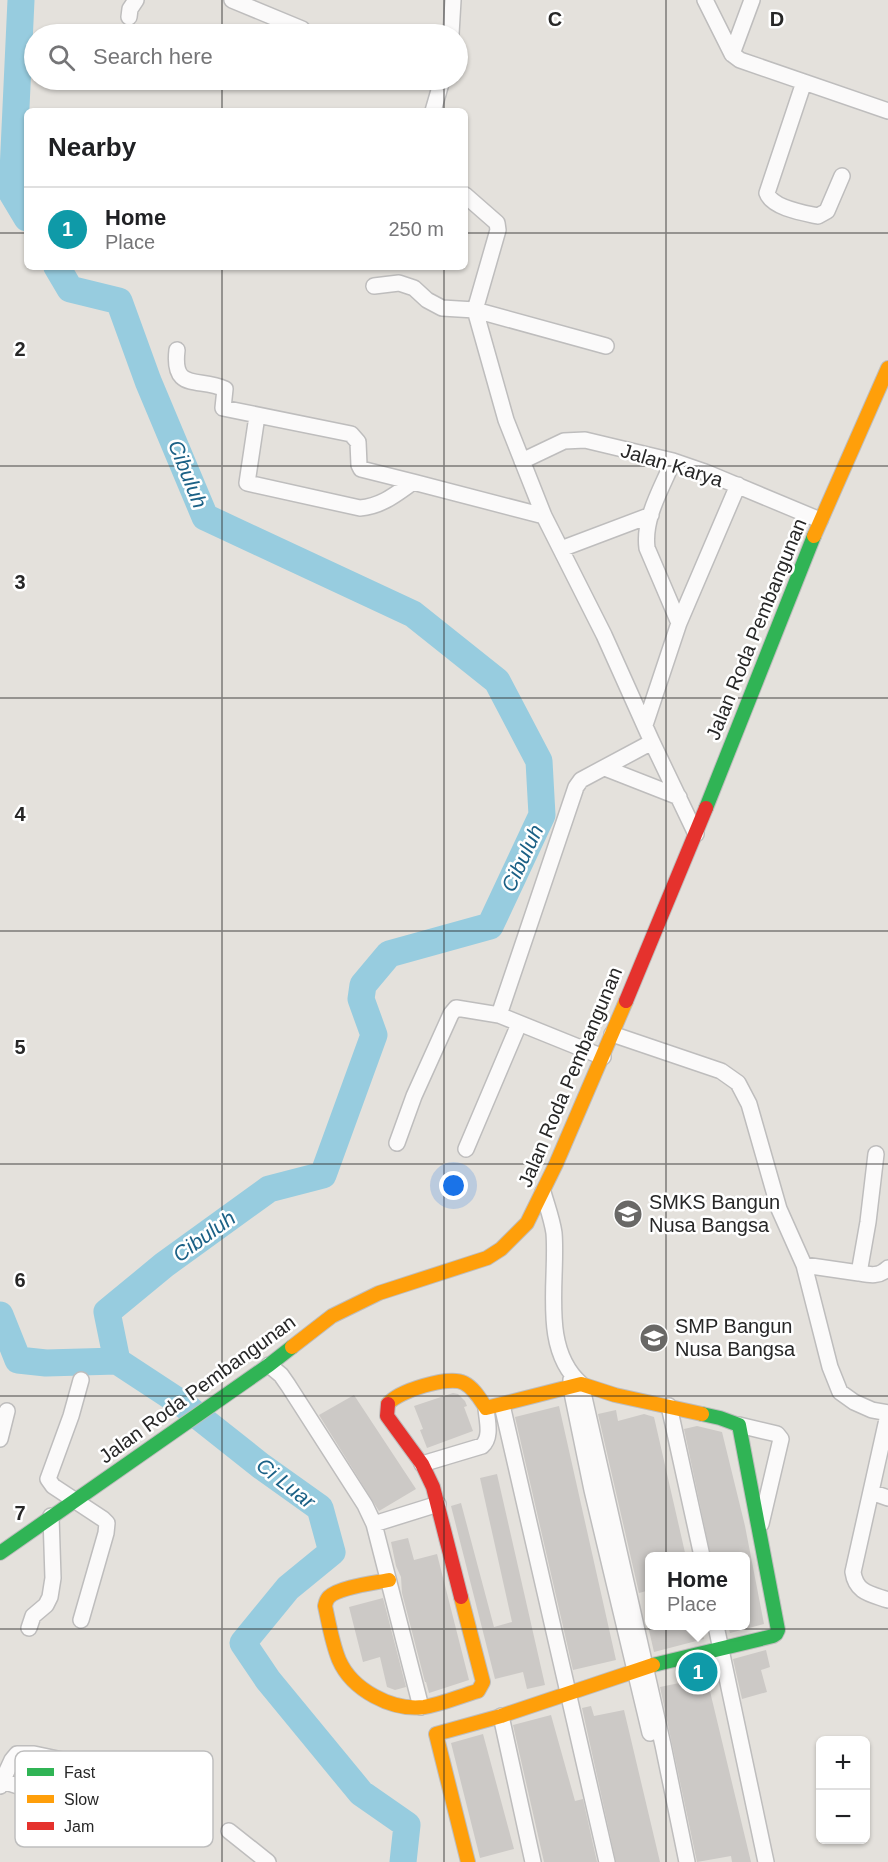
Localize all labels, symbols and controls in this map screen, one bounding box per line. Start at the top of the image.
text: C [548,8,562,30]
text: D [770,8,784,30]
search box [24,24,468,90]
icon: search [45,41,78,74]
text: Search here [93,44,213,69]
text: Nearby [48,132,136,162]
text: Home [105,205,166,230]
text: 1 [62,218,73,240]
text: 250 m [388,218,444,240]
text: Place [105,231,155,253]
text: 2 [14,338,26,360]
water label: Cibuluh [164,437,212,511]
street label: Jalan Karya [618,439,727,491]
street label: Jalan Roda Pembangunan [701,515,811,743]
text: 3 [14,571,26,593]
text: 4 [14,803,26,825]
water label: Cibuluh [497,821,547,895]
street label: Jalan Roda Pembangunan [514,964,626,1190]
text: 5 [14,1036,26,1058]
your location [439,1171,468,1200]
place label: SMKS Bangun Nusa Bangsa [649,1191,780,1236]
school or university icon: SMKS Bangun Nusa Bangsa [612,1198,644,1230]
water label: Cibuluh [168,1206,240,1266]
text: 6 [14,1269,26,1291]
street label: Jalan Roda Pembangunan [95,1310,299,1468]
place label: SMP Bangun Nusa Bangsa [675,1315,796,1360]
school or university icon: SMP Bangun Nusa Bangsa [638,1322,670,1354]
water label: Ci Luar [252,1453,321,1514]
text: 7 [14,1502,26,1524]
popup [645,1552,750,1630]
text: Home [667,1567,728,1592]
text: Place [667,1593,717,1615]
pin: 1 [678,1650,718,1694]
map controls [816,1736,870,1844]
button: + [816,1736,870,1790]
legend [15,1751,213,1847]
text: Fast [64,1764,96,1781]
button: − [816,1790,870,1844]
text: Slow [64,1791,99,1808]
text: Jam [64,1818,94,1835]

